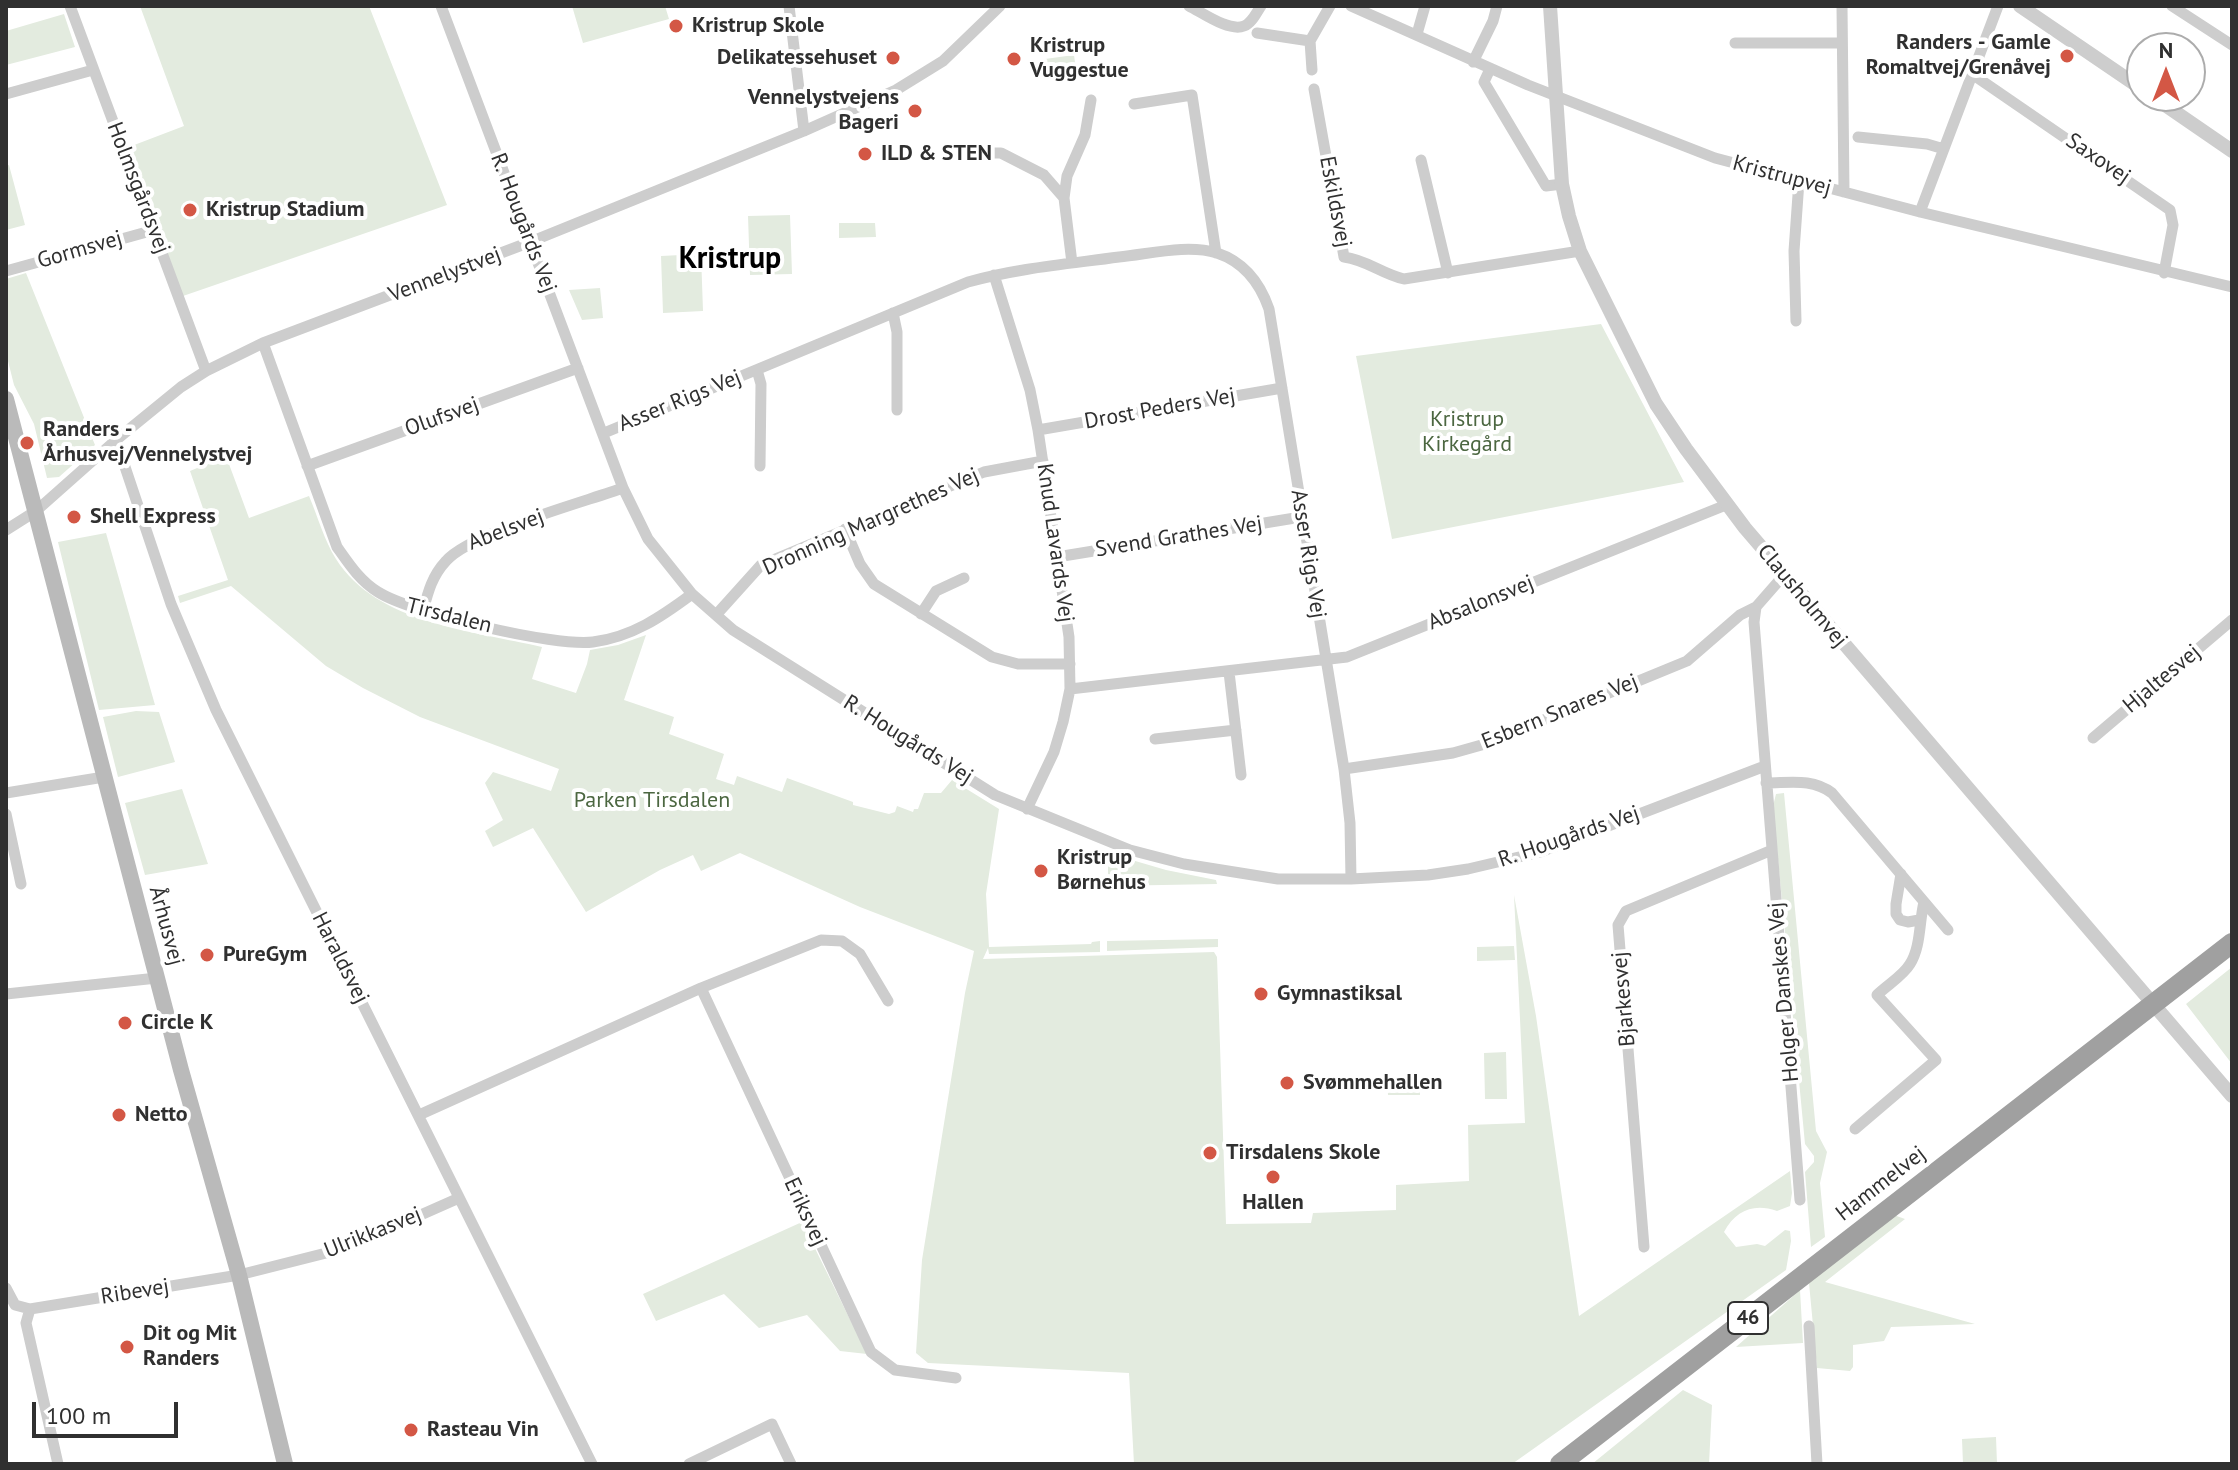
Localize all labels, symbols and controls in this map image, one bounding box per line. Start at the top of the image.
place label: Kristrup Skole [692,13,824,39]
marker: Kristrup Skole [667,17,685,35]
place label: Randers - Gamle Romaltvej/Grenåvej [1866,30,2051,82]
north arrow [2126,32,2206,112]
place label: Kristrup Vuggestue [1030,33,1129,84]
text: N [2159,36,2173,64]
place label: Delikatessehuset [717,45,877,71]
marker: Randers - Gamle Romaltvej/Grenåvej [2058,47,2076,65]
marker: Delikatessehuset [884,49,902,67]
marker: Kristrup Vuggestue [1005,50,1023,68]
place label: Vennelystvejens Bageri [748,85,899,136]
marker: Vennelystvejens Bageri [906,102,924,120]
street label: Holmsgårdsvej [101,118,175,258]
street label: Saxovej [2061,128,2135,190]
place label: ILD & STEN [881,141,992,167]
marker: ILD & STEN [856,145,874,163]
street label: R. Hougårds Vej [484,149,562,297]
street label: Kristrupvej [1730,150,1834,202]
street label: Eskildsvej [1313,154,1357,250]
place label: Kristrup Stadium [206,197,364,223]
marker: Kristrup Stadium [181,201,199,219]
street label: Gormsvej [34,225,126,275]
street label: Vennelystvej [385,241,505,309]
district label: Kristrup [679,241,781,277]
street label: Asser Rigs Vej [615,364,745,438]
street label: Drost Peders Vej [1082,383,1238,435]
street label: Olufsvej [401,391,483,443]
park label: Kristrup Kirkegård [1422,407,1512,458]
place label: Randers - Århusvej/Vennelystvej [43,417,252,468]
marker: Randers - Århusvej/Vennelystvej [18,434,36,452]
street label: Dronning Margrethes Vej [759,462,983,582]
street label: Knud Lavards Vej [1031,462,1079,624]
street label: Asser Rigs Vej [1285,488,1331,620]
place label: Shell Express [90,504,216,530]
street label: Abelsvej [464,504,548,556]
marker: Shell Express [65,508,83,526]
street label: Svend Grathes Vej [1094,511,1264,563]
street label: Clausholmvej [1751,539,1853,653]
street label: Absalonsvej [1424,570,1538,636]
street label: Tirsdalen [403,593,495,639]
street label: Hjaltesvej [2118,639,2206,719]
street label: Esbern Snares Vej [1478,669,1642,755]
street label: R. Hougårds Vej [838,690,978,790]
park label: Parken Tirsdalen [574,788,730,814]
street label: R. Hougårds Vej [1495,800,1643,874]
place label: Kristrup Børnehus [1057,845,1146,896]
marker: Kristrup Børnehus [1032,862,1050,880]
street label: Århusvej [143,884,189,968]
street label: Holger Danskes Vej [1763,901,1805,1083]
street label: Haraldsvej [306,908,374,1008]
place label: PureGym [223,942,307,968]
marker: PureGym [198,946,216,964]
street label: Bjarkesvej [1607,950,1641,1048]
place label: Gymnastiksal [1277,981,1402,1007]
marker: Gymnastiksal [1252,985,1270,1003]
place label: Circle K [141,1010,213,1036]
marker: Circle K [116,1014,134,1032]
place label: Svømmehallen [1303,1070,1442,1096]
marker: Svømmehallen [1278,1074,1296,1092]
place label: Netto [135,1102,188,1128]
marker: Netto [110,1106,128,1124]
place label: Tirsdalens Skole [1226,1140,1380,1166]
street label: Hammelvej [1831,1141,1931,1227]
marker: Tirsdalens Skole [1201,1144,1219,1162]
marker: Hallen [1264,1168,1282,1186]
street label: Eriksvej [778,1174,832,1250]
place label: Hallen [1242,1190,1304,1216]
street label: Ulrikkasvej [320,1202,426,1264]
street label: Ribevej [99,1274,171,1310]
road number: 46 [1728,1302,1768,1334]
place label: Dit og Mit Randers [143,1321,237,1372]
marker: Dit og Mit Randers [118,1338,136,1356]
scale bar [36,1386,182,1436]
text: 100 m [46,1400,111,1431]
place label: Rasteau Vin [427,1417,539,1443]
marker: Rasteau Vin [402,1421,420,1439]

